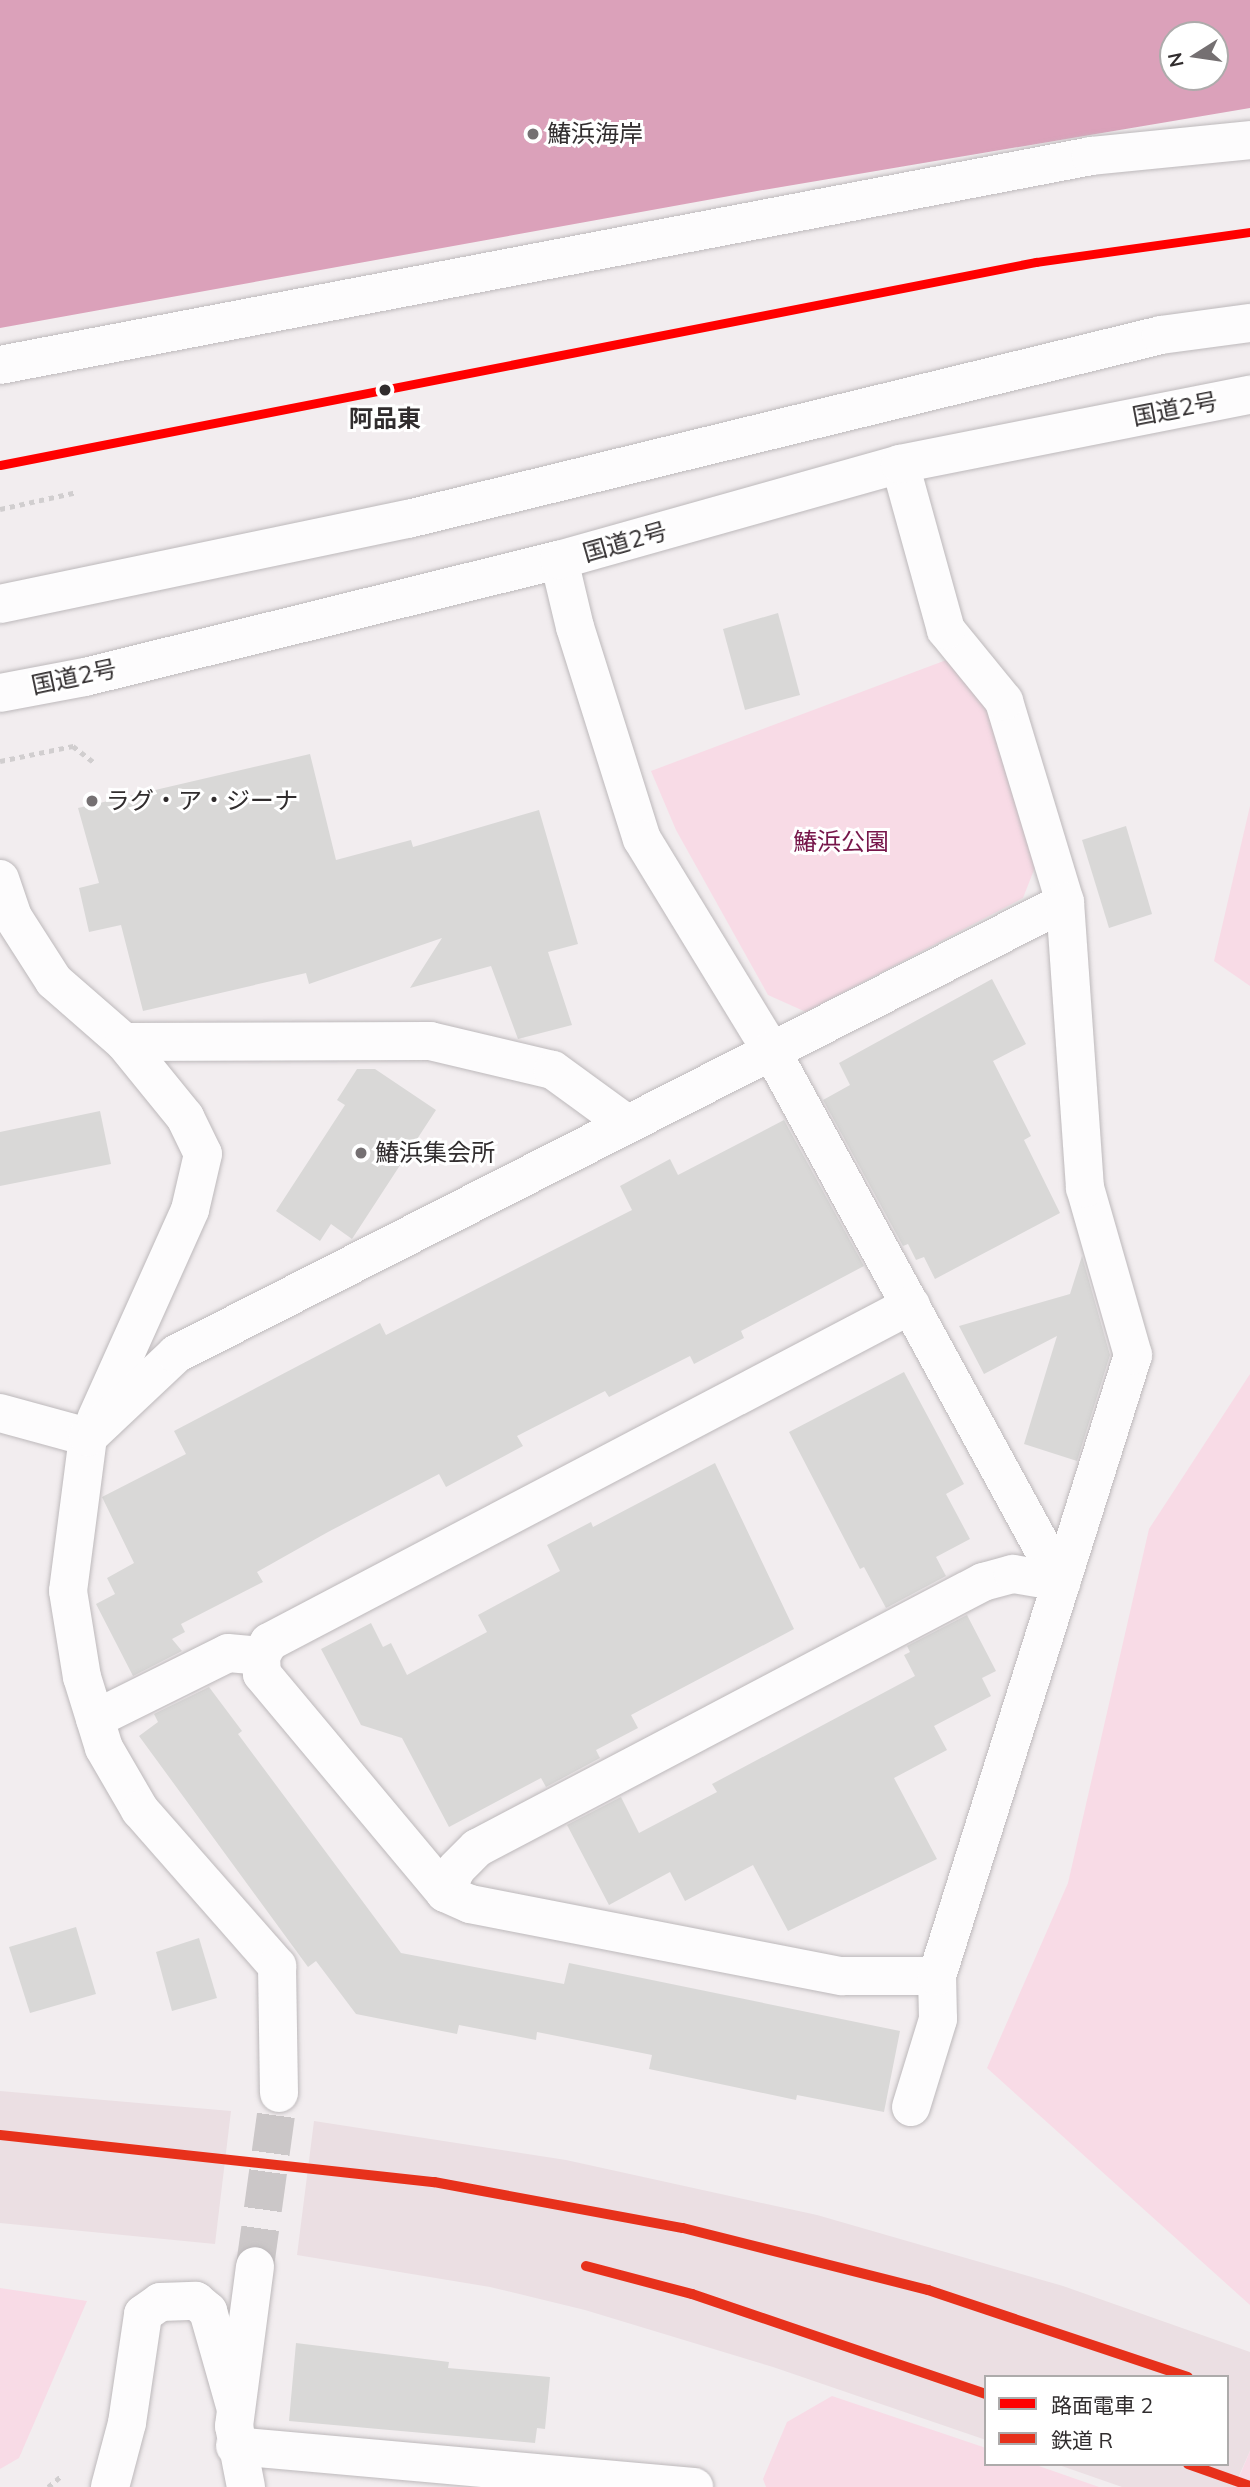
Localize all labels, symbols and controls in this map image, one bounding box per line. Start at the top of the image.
north arrow [1159,21,1229,91]
text: N [1162,50,1189,69]
place label: 鰆浜海岸 [547,120,643,148]
marker: 鰆浜海岸 [525,126,541,142]
marker: 阿品東 [374,379,396,401]
street label: 国道2号 [1130,387,1220,431]
place label: 阿品東 [349,405,421,433]
street label: 国道2号 [580,516,670,568]
street label: 国道2号 [29,654,119,700]
place label: ラグ・ア・ジーナ [106,787,298,815]
marker: ラグ・ア・ジーナ [84,793,100,809]
park label: 鰆浜公園 [793,828,889,856]
place label: 鰆浜集会所 [375,1139,495,1167]
marker: 鰆浜集会所 [353,1145,369,1161]
legend [984,2375,1229,2466]
text: 路面電車 2 [1051,2392,1153,2418]
text: 鉄道 R [1051,2427,1113,2453]

